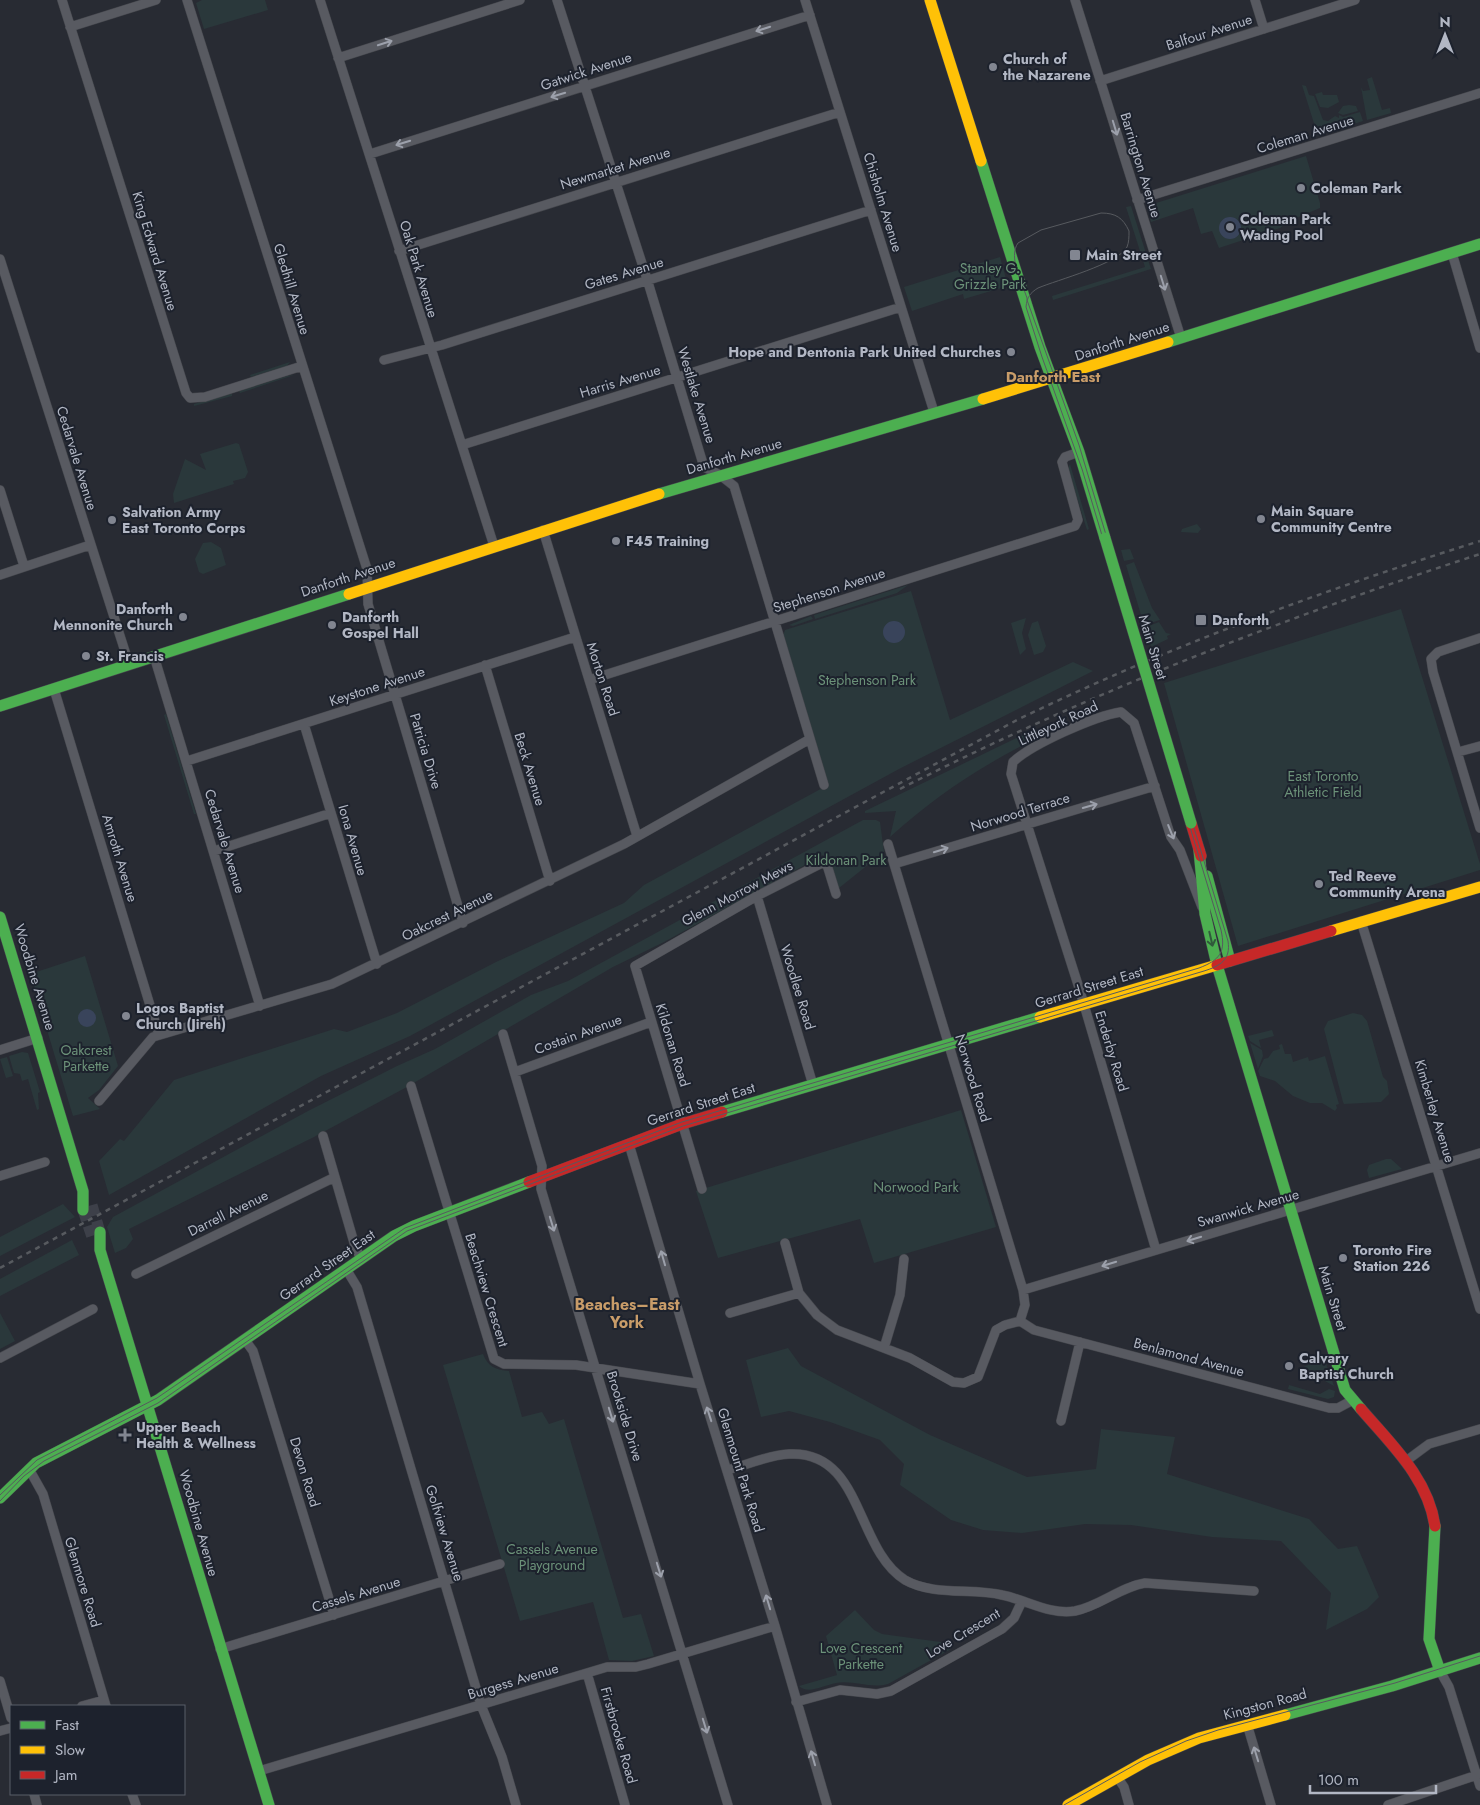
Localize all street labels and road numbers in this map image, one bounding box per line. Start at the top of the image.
street label: Balfour Avenue [1163,9,1255,55]
street label: Gatwick Avenue [538,47,634,95]
street label: Barrington Avenue [1115,110,1167,220]
street label: Coleman Avenue [1254,110,1356,158]
street label: Newmarket Avenue [557,142,673,194]
street label: Chisholm Avenue [858,150,908,254]
street label: King Edward Avenue [127,189,183,313]
street label: Oak Park Avenue [395,218,443,320]
street label: Gledhill Avenue [269,241,315,337]
street label: Gates Avenue [582,252,666,294]
street label: Danforth Avenue [1072,316,1172,366]
street label: Westlake Avenue [673,344,721,446]
street label: Harris Avenue [577,359,663,403]
street label: Cedarvale Avenue [52,403,102,513]
street label: Danforth Avenue [684,433,784,479]
street label: Danforth Avenue [298,552,398,602]
street label: Stephenson Avenue [770,562,888,618]
street label: Main Street [1134,612,1172,682]
street label: Morton Road [582,640,624,718]
street label: Keystone Avenue [327,661,427,711]
street label: Littleyork Road [1015,696,1101,750]
street label: Patricia Drive [405,711,447,791]
street label: Beck Avenue [509,730,551,808]
street label: Cedarvale Avenue [200,786,250,896]
street label: Norwood Terrace [968,787,1072,837]
street label: Iona Avenue [333,802,373,878]
street label: Amroth Avenue [97,812,143,904]
street label: Glenn Morrow Mews [678,855,796,931]
street label: Oakcrest Avenue [398,884,496,946]
street label: Woodbine Avenue [9,921,61,1033]
street label: Woodlee Road [776,942,820,1032]
street label: Gerrard Street East [1032,961,1146,1013]
street label: Kildonan Road [651,1001,695,1089]
street label: Enderby Road [1090,1008,1134,1094]
street label: Costain Avenue [531,1009,625,1059]
street label: Norwood Road [950,1032,996,1124]
street label: Kimberley Avenue [1410,1057,1460,1165]
street label: Gerrard Street East [644,1077,758,1131]
street label: Swanwick Avenue [1195,1184,1301,1232]
street label: Darrell Avenue [184,1185,272,1241]
street label: Gerrard Street East [275,1224,379,1305]
street label: Beachview Crescent [460,1231,514,1350]
street label: Main Street [1314,1263,1352,1333]
street label: Benlamond Avenue [1131,1333,1247,1381]
street label: Brookside Drive [602,1368,648,1464]
street label: Glenmount Park Road [713,1405,769,1535]
street label: Devon Road [285,1435,325,1509]
street label: Woodbine Avenue [174,1467,224,1579]
street label: Golfview Avenue [421,1482,469,1584]
street label: Glenmore Road [60,1534,106,1630]
street label: Cassels Avenue [309,1571,403,1617]
street label: Love Crescent [922,1603,1004,1663]
street label: Burgess Avenue [465,1658,561,1704]
street label: Kingston Road [1221,1683,1309,1725]
street label: Firstbrooke Road [596,1684,642,1786]

